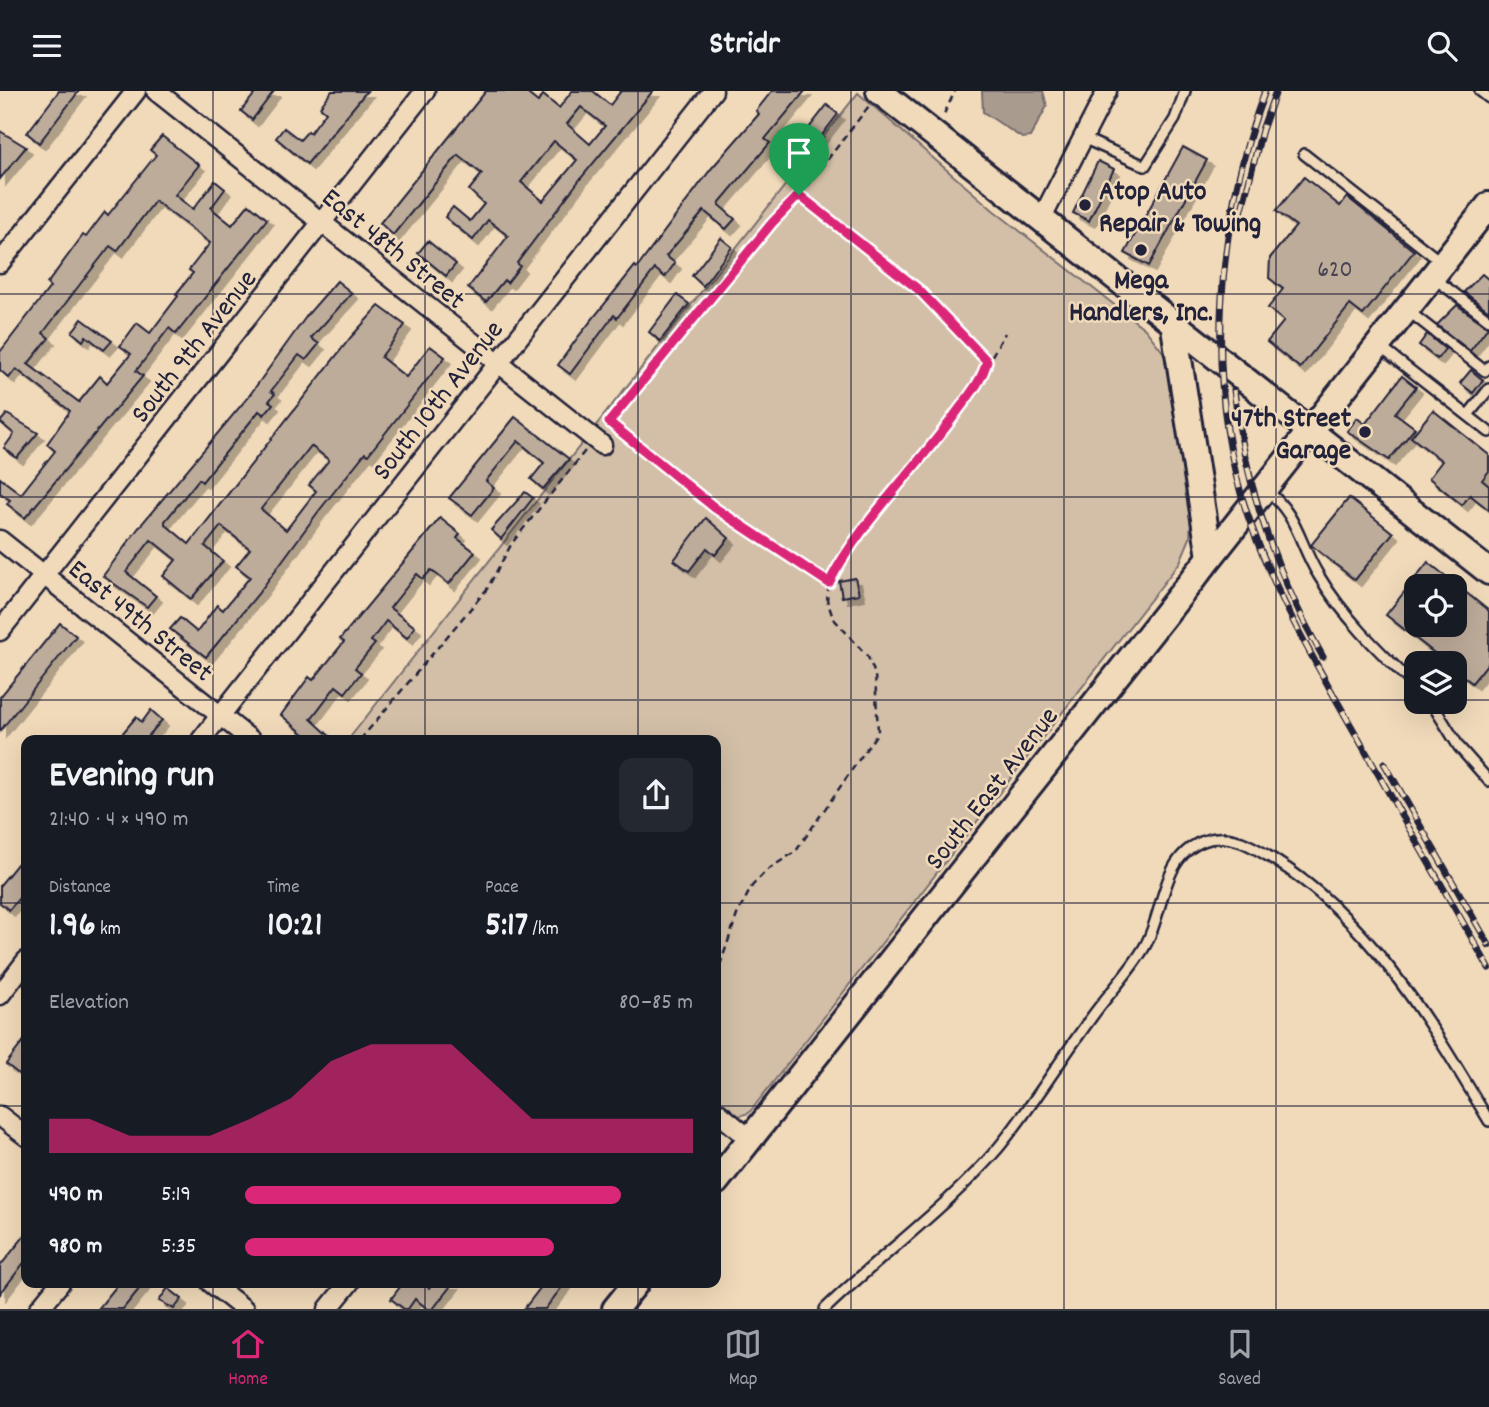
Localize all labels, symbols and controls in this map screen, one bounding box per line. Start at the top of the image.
text: Stridr [709,23,780,69]
icon: menu [28,27,66,65]
icon: search [1423,27,1461,65]
pin [769,123,829,195]
icon: arrive [780,134,818,172]
place label: Atop Auto Repair & Towing [1099,174,1261,246]
street label: East 48th Street [311,180,472,321]
marker: Atop Auto Repair & Towing [1077,197,1093,213]
marker: Mega Handlers, Inc. [1133,242,1149,258]
house number: 620 [1317,254,1353,288]
street label: South 9th Avenue [123,263,269,433]
place label: Mega Handlers, Inc. [1069,263,1213,335]
street label: South 10th Avenue [364,313,515,491]
place label: 47th Street Garage [1231,401,1352,473]
marker: 47th Street Garage [1357,424,1373,440]
street label: East 49th Street [58,552,220,694]
map controls [1404,574,1467,714]
button: locate [1404,574,1467,637]
button: layers [1404,651,1467,714]
street label: South East Avenue [917,700,1070,880]
text: Evening run [49,750,214,805]
button: share [619,758,693,832]
text: 21:40 · 4 × 490 m [49,804,189,837]
text: Distance [49,875,111,902]
text: Time [267,875,300,902]
text: Pace [485,875,519,902]
text: 1.96 [49,902,96,952]
text: 10:21 [267,902,323,952]
text: 5:17 [485,902,528,952]
text: km [96,917,121,944]
text: /km [528,917,559,944]
text: Elevation [49,987,129,1020]
text: 80–85 m [619,987,693,1020]
text: 490 m [49,1179,103,1212]
text: 5:19 [161,1179,191,1212]
text: 980 m [49,1231,102,1264]
text: 5:35 [161,1231,196,1264]
tab: Home [228,1325,268,1394]
tab: Map [724,1325,762,1394]
tab: Saved [1218,1325,1261,1394]

